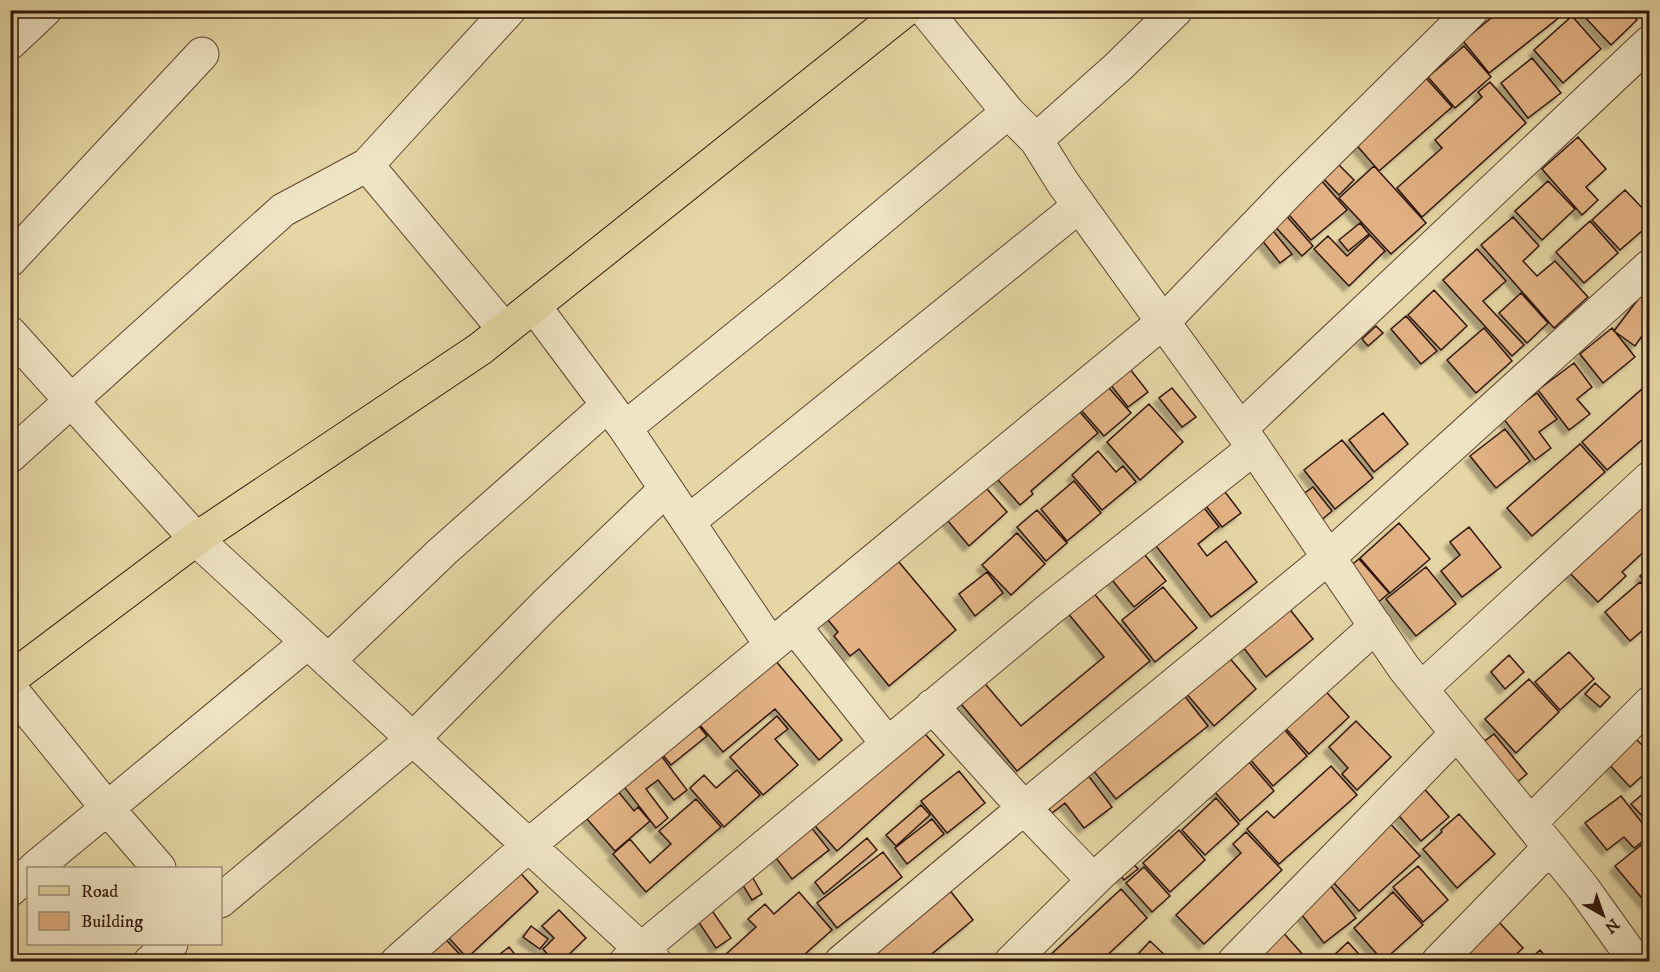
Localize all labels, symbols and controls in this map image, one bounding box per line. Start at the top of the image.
legend [27,867,222,945]
text: Road [81,881,118,903]
north arrow [1573,885,1633,945]
text: Building [81,911,143,933]
text: N [1601,914,1623,938]

